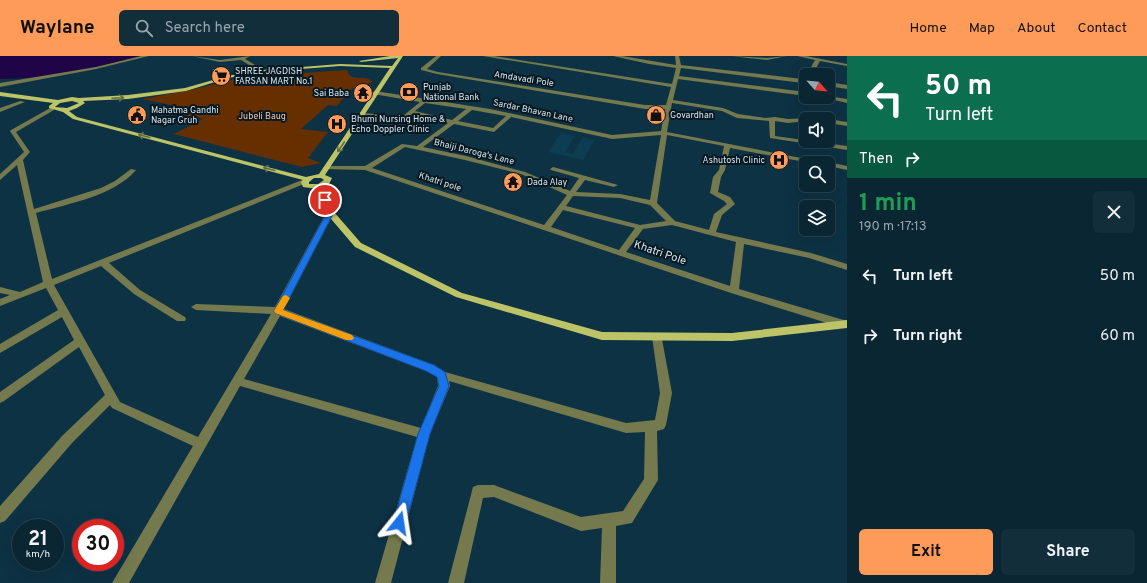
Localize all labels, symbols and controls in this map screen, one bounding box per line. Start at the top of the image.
search box [119,10,399,46]
text: Waylane [20,16,95,40]
icon: search [133,17,155,39]
text: Search here [165,19,245,38]
text: Home [910,20,947,37]
text: Map [969,20,995,37]
text: About [1017,20,1056,37]
text: Contact [1078,20,1127,37]
supermarket icon: SHREE JAGDISH FARSAN MART No.1 [210,65,232,87]
place label: SHREE JAGDISH FARSAN MART No.1 [235,66,313,87]
north arrow [799,68,835,104]
map controls [799,68,835,236]
street label: Amdavadi Pole [493,69,555,89]
text: 50 m [925,69,992,105]
icon: left [859,72,911,124]
bank icon: Punjab National Bank [398,81,420,103]
temple icon: Sai Baba [352,82,374,104]
place label: Punjab National Bank [423,82,479,103]
place label: Sai Baba [314,88,349,99]
one-way arrow [111,94,124,101]
street label: Sardar Bhavan Lane [492,97,574,125]
public building icon: Mahatma Gandhi Nagar Gruh [126,104,148,126]
shop icon: Govardhan [645,104,667,126]
text: Turn left [925,104,993,127]
place label: Mahatma Gandhi Nagar Gruh [151,105,219,126]
place label: Govardhan [670,110,714,121]
park label: Jubeli Baug [238,111,286,122]
button: sound [799,112,835,148]
hospital icon: Bhumi Nursing Home & Echo Doppler Clinic [326,113,348,135]
place label: Bhumi Nursing Home & Echo Doppler Clinic [351,114,445,135]
one-way arrow [137,132,150,140]
street label: Bhaiji Daroga's Lane [433,137,515,167]
one-way arrow [336,141,344,153]
icon: right [901,148,923,170]
hospital icon: Ashutosh Clinic [768,149,790,171]
text: Then [859,150,893,169]
place label: Ashutosh Clinic [703,155,765,166]
button: search [799,156,835,192]
one-way arrow [263,165,276,172]
street label: Khatri pole [417,170,463,194]
temple icon: Dada Alay [502,171,524,193]
place label: Dada Alay [527,177,568,188]
pin [308,183,342,217]
icon: arrive [314,189,336,211]
text: 1 min [859,189,917,219]
button: close [1093,191,1135,233]
button: layers [799,200,835,236]
text: 190 m · 17:13 [859,219,927,235]
street label: Khatri Pole [632,238,688,268]
icon: left [859,265,881,287]
text: Turn left [893,267,953,286]
text: 50 m [1100,267,1135,286]
icon: right [859,325,881,347]
text: Turn right [893,327,962,346]
text: 60 m [1100,327,1135,346]
position arrow [378,502,420,544]
speed limit sign: 30 [72,519,124,571]
text: 21 [28,527,48,553]
button: Exit [859,529,993,575]
button: Share [1001,529,1135,575]
text: km/h [26,548,50,561]

